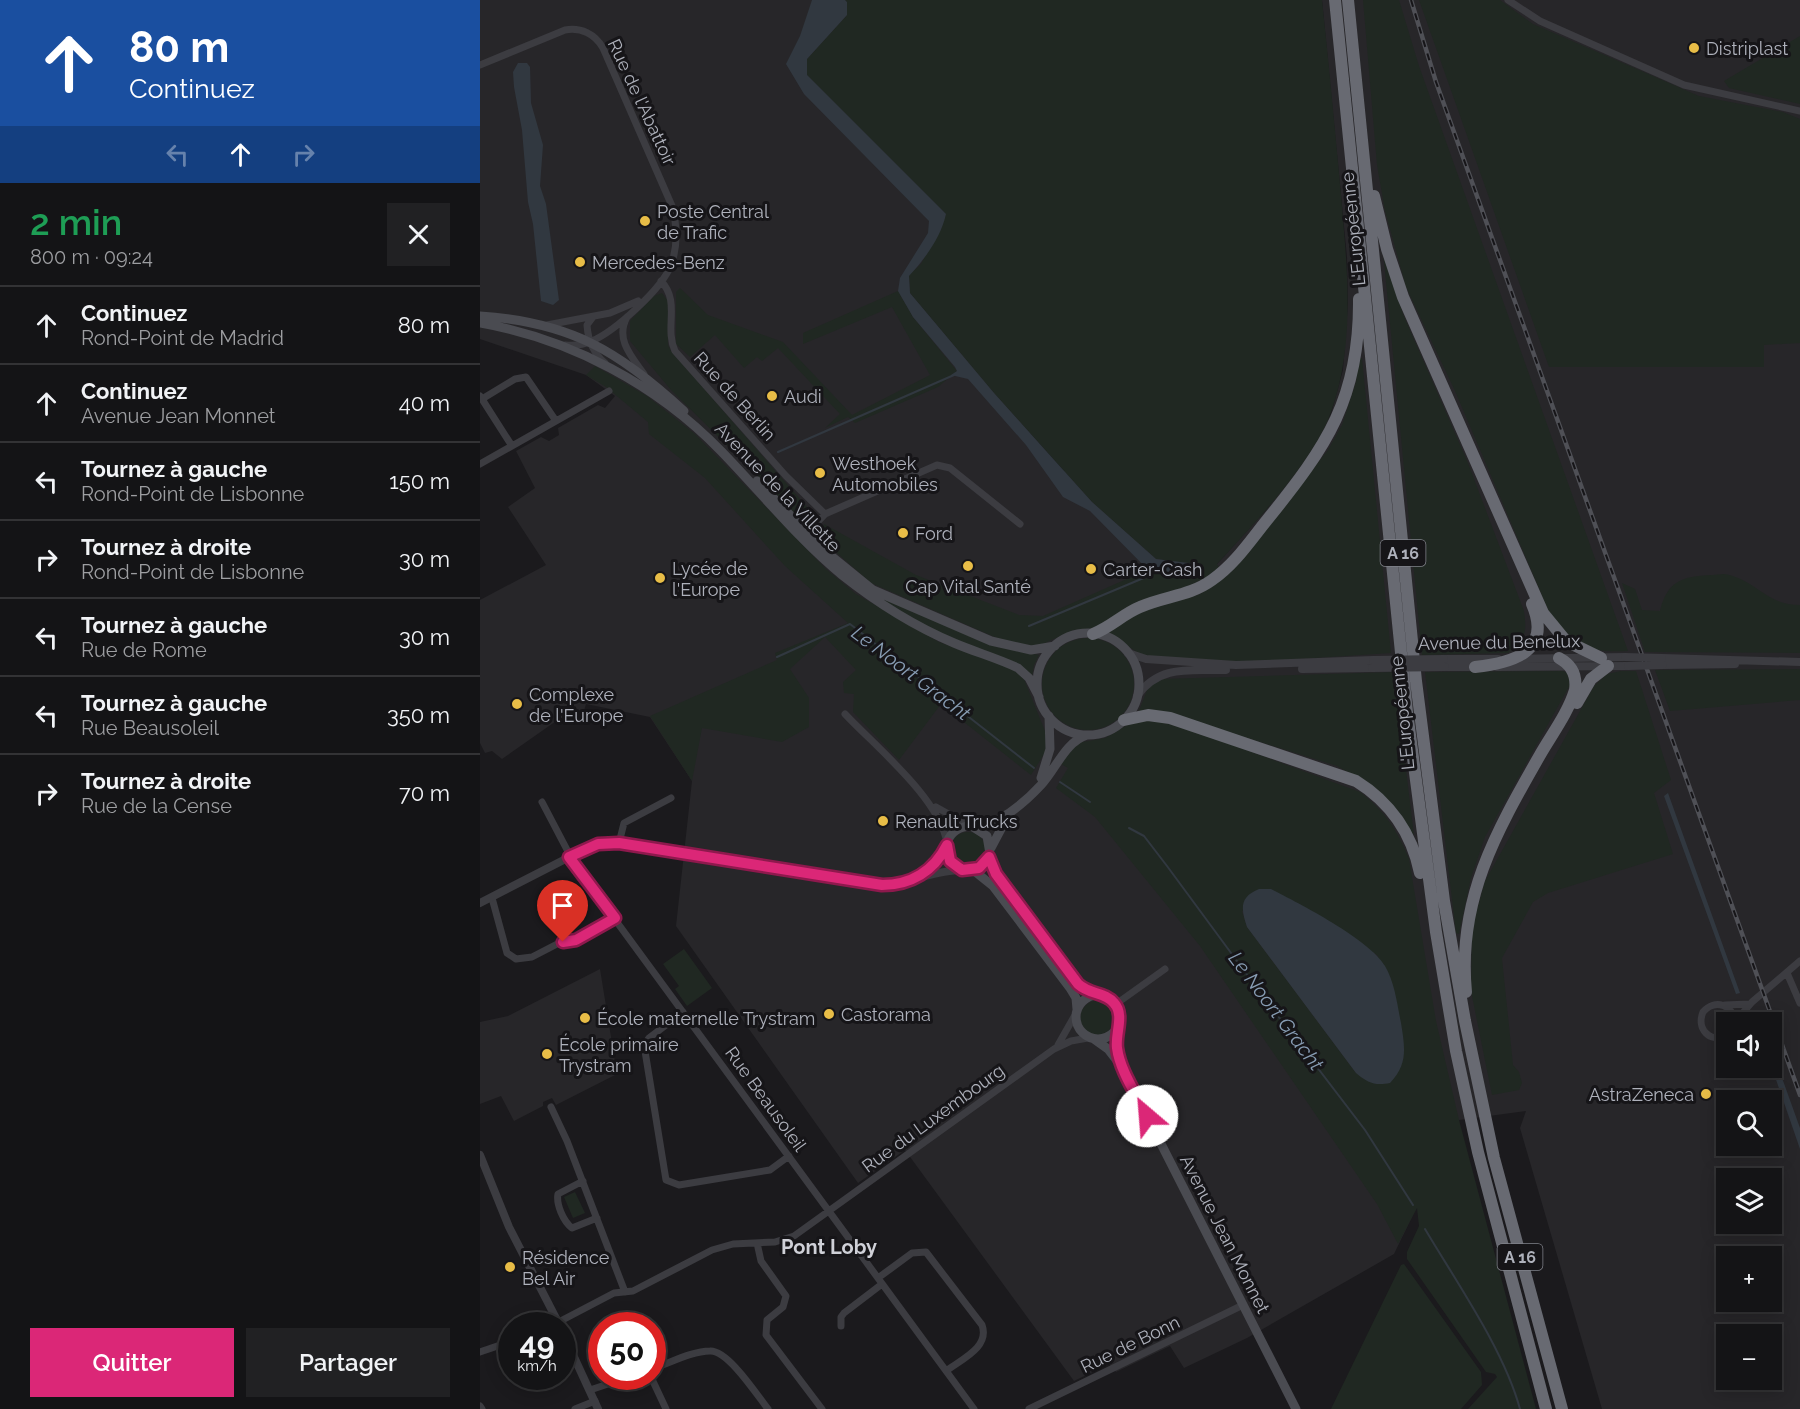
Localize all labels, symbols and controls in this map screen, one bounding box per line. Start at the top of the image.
text: 80 m [129,23,229,72]
icon: ahead [30,24,108,102]
street label: Rue de l'Abattoir [604,36,681,169]
place label: Distriplast [1706,38,1788,59]
marker: Distriplast [1687,41,1701,55]
text: Continuez [129,73,255,104]
icon: left [161,138,194,171]
icon: ahead [224,138,257,171]
icon: right [287,138,320,171]
street label: L'Européenne [1337,171,1369,287]
text: 2 min [30,201,122,243]
place label: Poste Central de Trafic [657,201,769,243]
button: close [387,203,450,266]
marker: Poste Central de Trafic [638,214,652,228]
text: 800 m · 09:24 [30,245,153,269]
place label: Mercedes-Benz [592,252,725,273]
marker: Mercedes-Benz [573,255,587,269]
text: Continuez [81,300,187,326]
icon: ahead [30,309,63,342]
text: 80 m [398,312,450,338]
text: Rond-Point de Madrid [81,326,284,350]
street label: Rue de Berlin [690,347,780,445]
text: Continuez [81,378,187,404]
place label: Audi [784,386,822,407]
icon: ahead [30,387,63,420]
marker: Audi [765,389,779,403]
text: 40 m [399,390,450,416]
text: Avenue Jean Monnet [81,404,276,428]
street label: Avenue de la Villette [711,418,845,556]
place label: Westhoek Automobiles [832,453,938,495]
text: Tournez à gauche [81,456,267,482]
icon: left [30,465,63,498]
marker: Westhoek Automobiles [813,466,827,480]
text: 150 m [389,468,450,494]
text: Rond-Point de Lisbonne [81,482,304,506]
place label: Ford [915,523,953,544]
marker: Ford [896,526,910,540]
text: Tournez à droite [81,534,251,560]
road number: A 16 [1380,540,1426,566]
icon: right [30,543,63,576]
text: 30 m [399,546,450,572]
place label: Lycée de l'Europe [672,558,748,600]
marker: Cap Vital Santé [961,559,975,573]
place label: Carter-Cash [1103,559,1203,580]
text: Rond-Point de Lisbonne [81,560,304,584]
marker: Carter-Cash [1084,562,1098,576]
marker: Lycée de l'Europe [653,571,667,585]
place label: Cap Vital Santé [905,576,1031,597]
text: Tournez à gauche [81,612,267,638]
icon: left [30,621,63,654]
water label: Le Noort Gracht [847,621,976,726]
text: 30 m [399,624,450,650]
street label: Avenue du Benelux [1418,630,1580,654]
text: Rue de Rome [81,638,207,662]
street label: L'Européenne [1386,655,1418,771]
place label: Complexe de l'Europe [529,684,624,726]
text: Tournez à gauche [81,690,267,716]
marker: Complexe de l'Europe [510,697,524,711]
icon: left [30,699,63,732]
text: 350 m [387,702,450,728]
text: Rue Beausoleil [81,716,219,740]
text: Tournez à droite [81,768,251,794]
icon: right [30,777,63,810]
text: 70 m [399,780,450,806]
text: Rue de la Cense [81,794,232,818]
place label: Renault Trucks [895,811,1018,832]
marker: Renault Trucks [876,814,890,828]
pin [537,880,588,942]
icon: arrive [546,889,579,922]
water label: Le Noort Gracht [1224,947,1329,1076]
place label: Castorama [841,1004,931,1025]
place label: École maternelle Trystram [597,1007,815,1029]
marker: Castorama [822,1007,836,1021]
marker: École maternelle Trystram [578,1011,592,1025]
map controls [1716,1012,1782,1390]
button: sound [1716,1012,1782,1078]
place label: École primaire Trystram [559,1033,679,1076]
street label: Rue Beausoleil [721,1043,811,1155]
marker: École primaire Trystram [540,1047,554,1061]
street label: Rue du Luxembourg [858,1059,1008,1177]
position arrow [1115,1084,1179,1148]
place label: AstraZeneca [1589,1084,1694,1105]
marker: AstraZeneca [1699,1087,1713,1101]
button: search [1716,1090,1782,1156]
street label: Avenue Jean Monnet [1176,1151,1274,1317]
button: layers [1716,1168,1782,1234]
district label: Pont Loby [781,1235,877,1259]
road number: A 16 [1498,1244,1542,1270]
button: + [1716,1246,1782,1312]
place label: Résidence Bel Air [522,1247,610,1289]
marker: Résidence Bel Air [503,1260,517,1274]
street label: Rue de Bonn [1077,1311,1183,1377]
speed limit sign: 50 [588,1312,666,1390]
button: − [1716,1324,1782,1390]
text: 49 [520,1326,554,1361]
button: Quitter [30,1328,234,1397]
button: Partager [246,1328,450,1397]
text: km/h [517,1357,557,1375]

